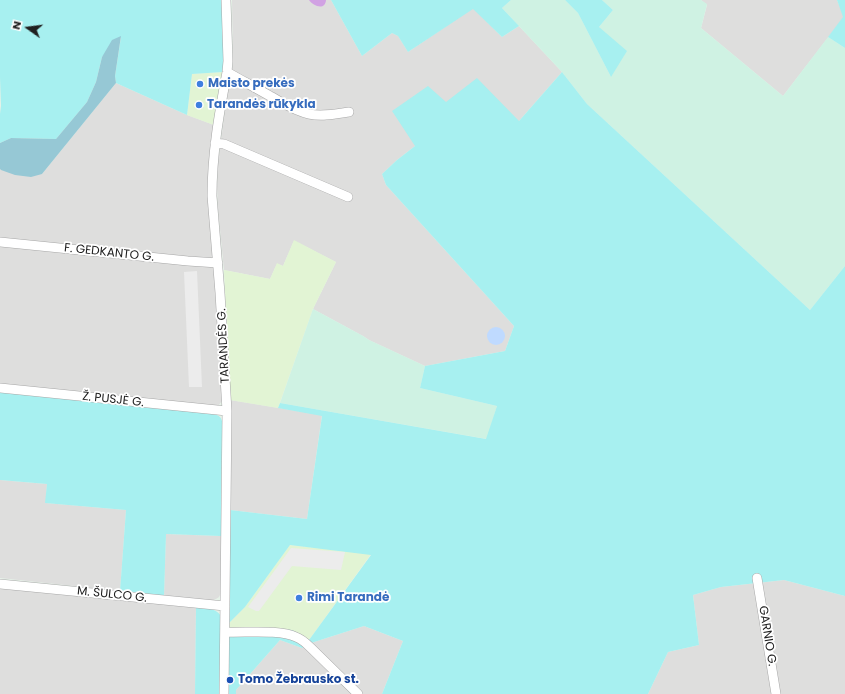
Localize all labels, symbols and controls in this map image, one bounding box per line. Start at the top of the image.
north arrow [8,8,48,48]
text: N [8,19,25,31]
place label: Maisto prekės [208,77,295,91]
marker: Maisto prekės [195,79,205,89]
place label: Tarandės rūkykla [207,98,316,112]
marker: Tarandės rūkykla [194,100,204,110]
street label: F. GEDKANTO G. [63,241,155,265]
street label: TARANDĖS G. [215,308,233,384]
street label: Ž. PUSJĖ G. [81,390,145,410]
street label: M. ŠULCO G. [76,584,148,606]
place label: Rimi Tarandė [307,591,389,605]
marker: Rimi Tarandė [294,593,304,603]
street label: GARNIO G. [755,605,779,667]
place label: Tomo Žebrausko st. [238,673,359,687]
marker: Tomo Žebrausko st. [225,675,235,685]

